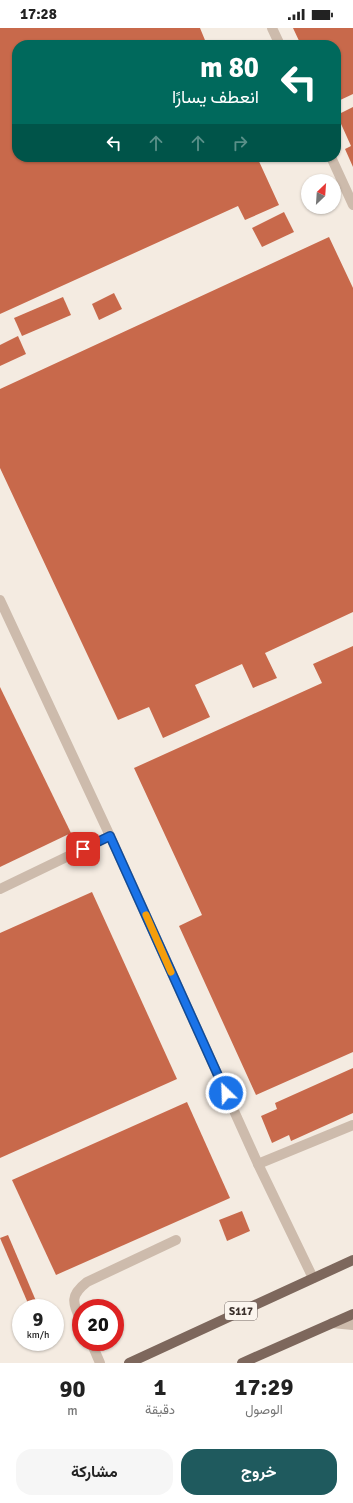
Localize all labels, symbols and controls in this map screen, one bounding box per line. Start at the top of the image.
text: 17:28 [20,5,57,23]
text: 80 m [200,51,259,85]
icon: left [273,56,325,108]
text: انعطف يسارًا [172,86,259,108]
icon: left [103,132,125,154]
icon: ahead [145,132,167,154]
icon: ahead [187,132,209,154]
icon: right [229,132,251,154]
north arrow [301,174,341,214]
map controls [301,174,341,214]
pin [66,832,100,866]
icon: arrive [72,838,94,860]
position arrow [205,1072,247,1114]
speed limit sign: 20 [72,1299,124,1351]
road number: S117 [225,1302,257,1320]
text: 9 [33,1307,43,1332]
text: km/h [27,1329,49,1341]
text: 1 [154,1372,166,1402]
text: 17:29 [235,1372,293,1402]
text: 90 [60,1374,85,1404]
text: دقيقة [145,1402,175,1418]
text: الوصول [245,1402,283,1418]
text: m [67,1403,78,1419]
button: مشاركة [16,1449,173,1495]
button: خروج [181,1449,337,1495]

